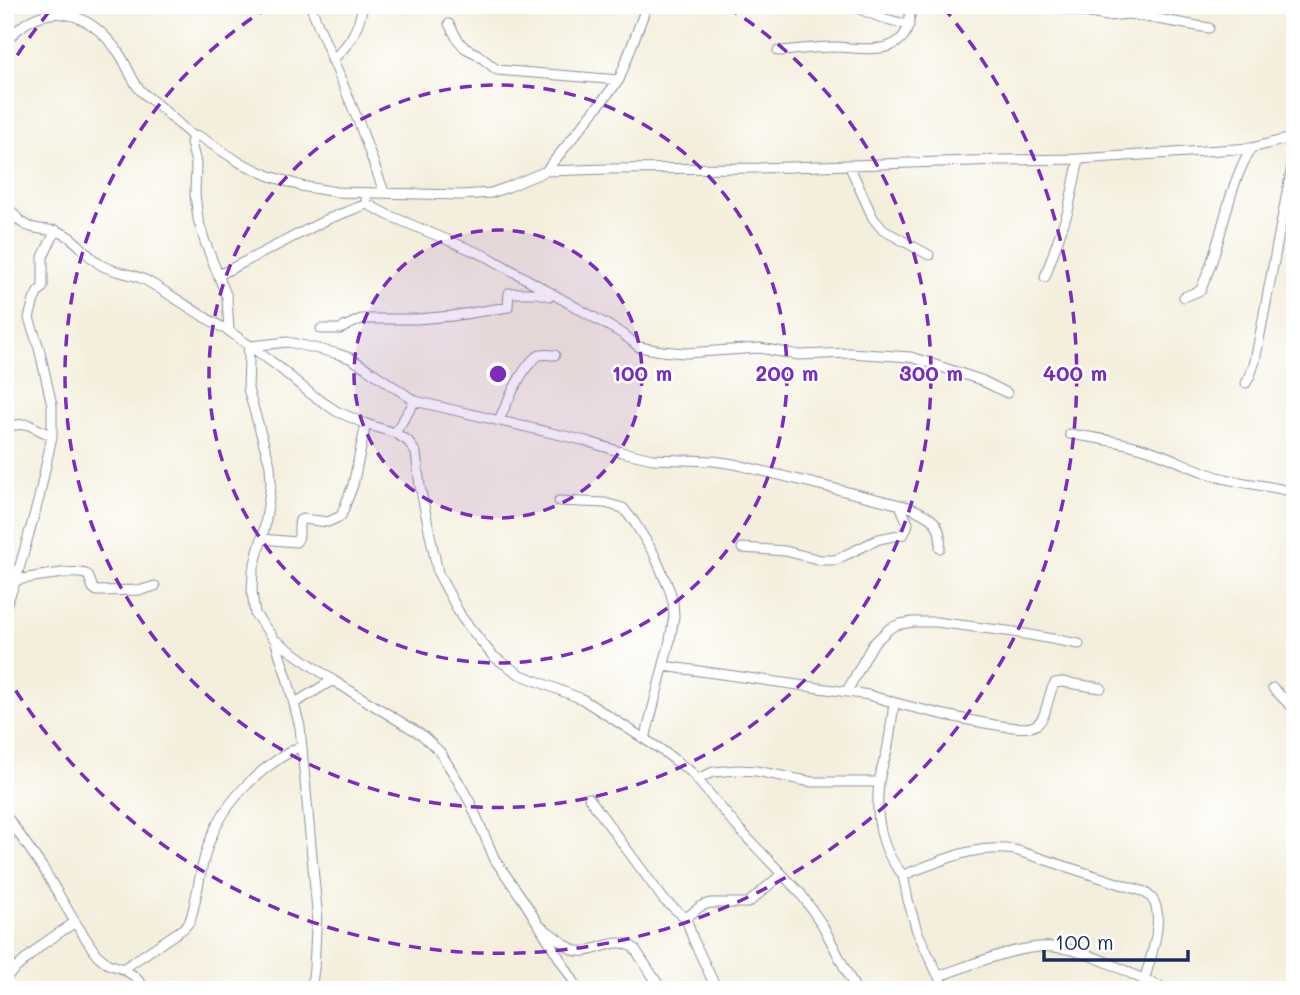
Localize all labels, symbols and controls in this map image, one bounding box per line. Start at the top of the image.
text: 100 m [612,359,672,386]
text: 200 m [756,359,818,386]
text: 300 m [899,359,963,386]
text: 400 m [1043,359,1107,386]
centre of rings [486,362,510,386]
scale bar [1044,918,1188,962]
text: 100 m [1055,928,1114,955]

